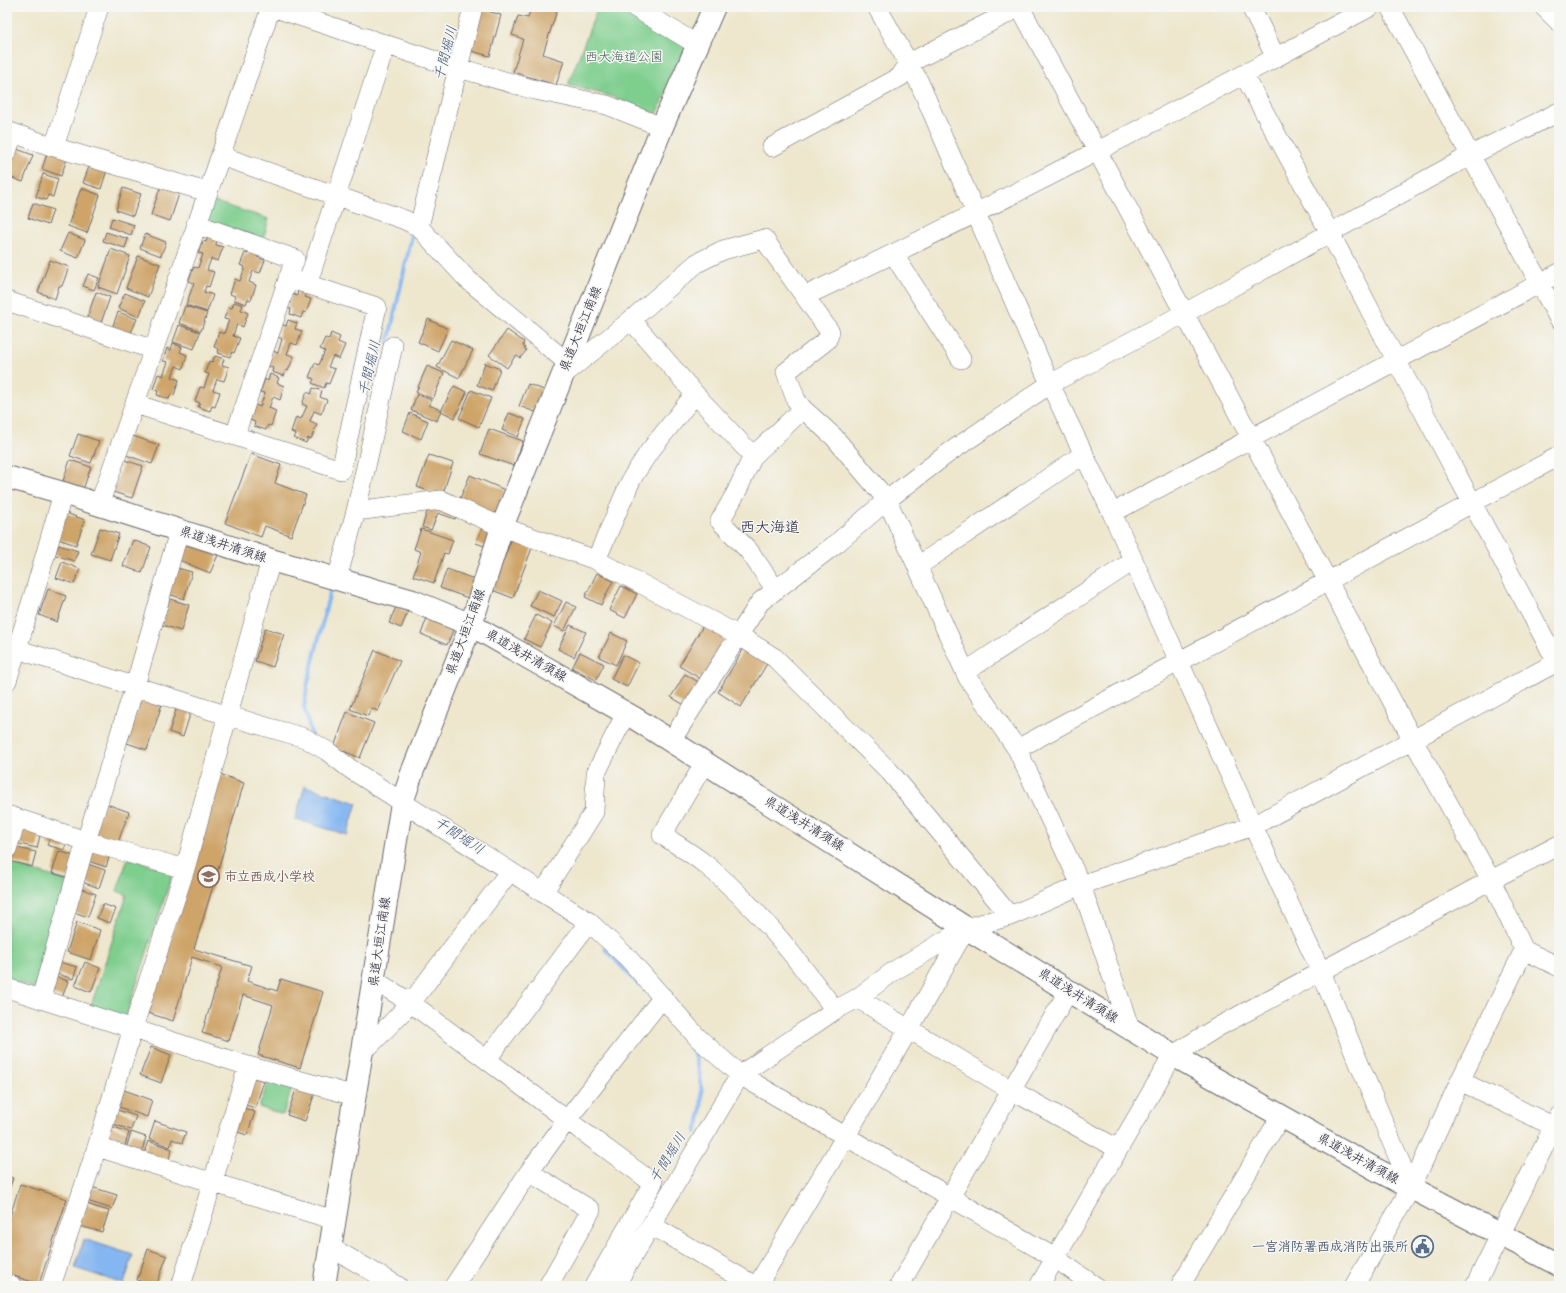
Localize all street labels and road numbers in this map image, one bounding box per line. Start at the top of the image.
street label: 県道大垣江南線 [556,283,606,374]
street label: 県道浅井清須線 [177,523,270,567]
street label: 県道大垣江南線 [442,585,490,678]
street label: 県道浅井清須線 [482,626,571,687]
street label: 県道浅井清須線 [761,793,848,856]
street label: 県道大垣江南線 [365,895,395,988]
street label: 県道浅井清須線 [1035,965,1122,1028]
street label: 県道浅井清須線 [1314,1130,1403,1189]

